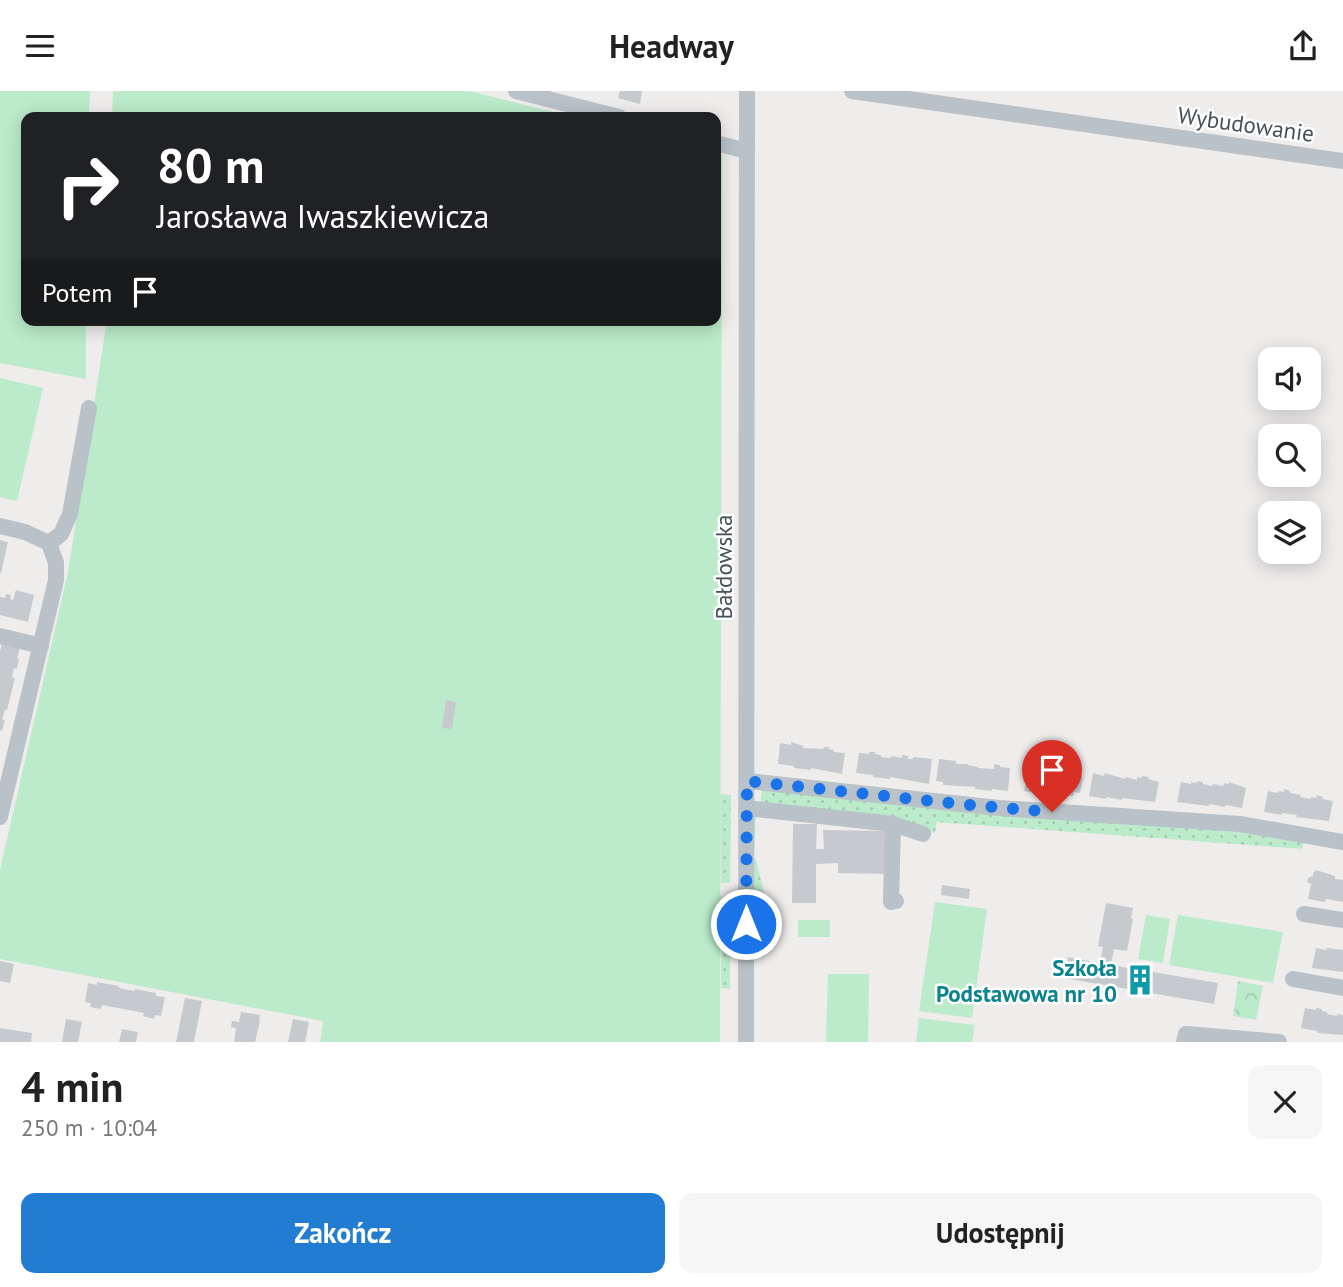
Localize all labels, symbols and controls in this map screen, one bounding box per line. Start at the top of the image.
text: Headway [609,25,734,67]
icon: menu [21,27,59,65]
icon: share [1284,27,1322,65]
street label: Wybudowanie [1176,100,1316,148]
text: 80 m [157,133,264,197]
icon: right [42,140,133,231]
text: Jarosława Iwaszkiewicza [157,195,489,237]
icon: arrive [126,273,164,311]
text: Potem [42,276,112,309]
map controls [1258,347,1321,564]
button: sound [1258,347,1321,410]
button: search [1258,424,1321,487]
button: layers [1258,501,1321,564]
street label: Bałdowska [709,514,738,620]
pin [1022,740,1082,812]
icon: arrive [1033,751,1071,789]
position arrow [709,887,783,961]
place label: Szkoła Podstawowa nr 10 [936,953,1117,1008]
building icon: Szkoła Podstawowa nr 10 [1123,963,1157,997]
text: 4 min [21,1059,123,1114]
button: close [1248,1065,1322,1139]
text: 250 m · 10:04 [21,1113,157,1142]
button: Zakończ [21,1193,665,1273]
button: Udostępnij [679,1193,1322,1273]

